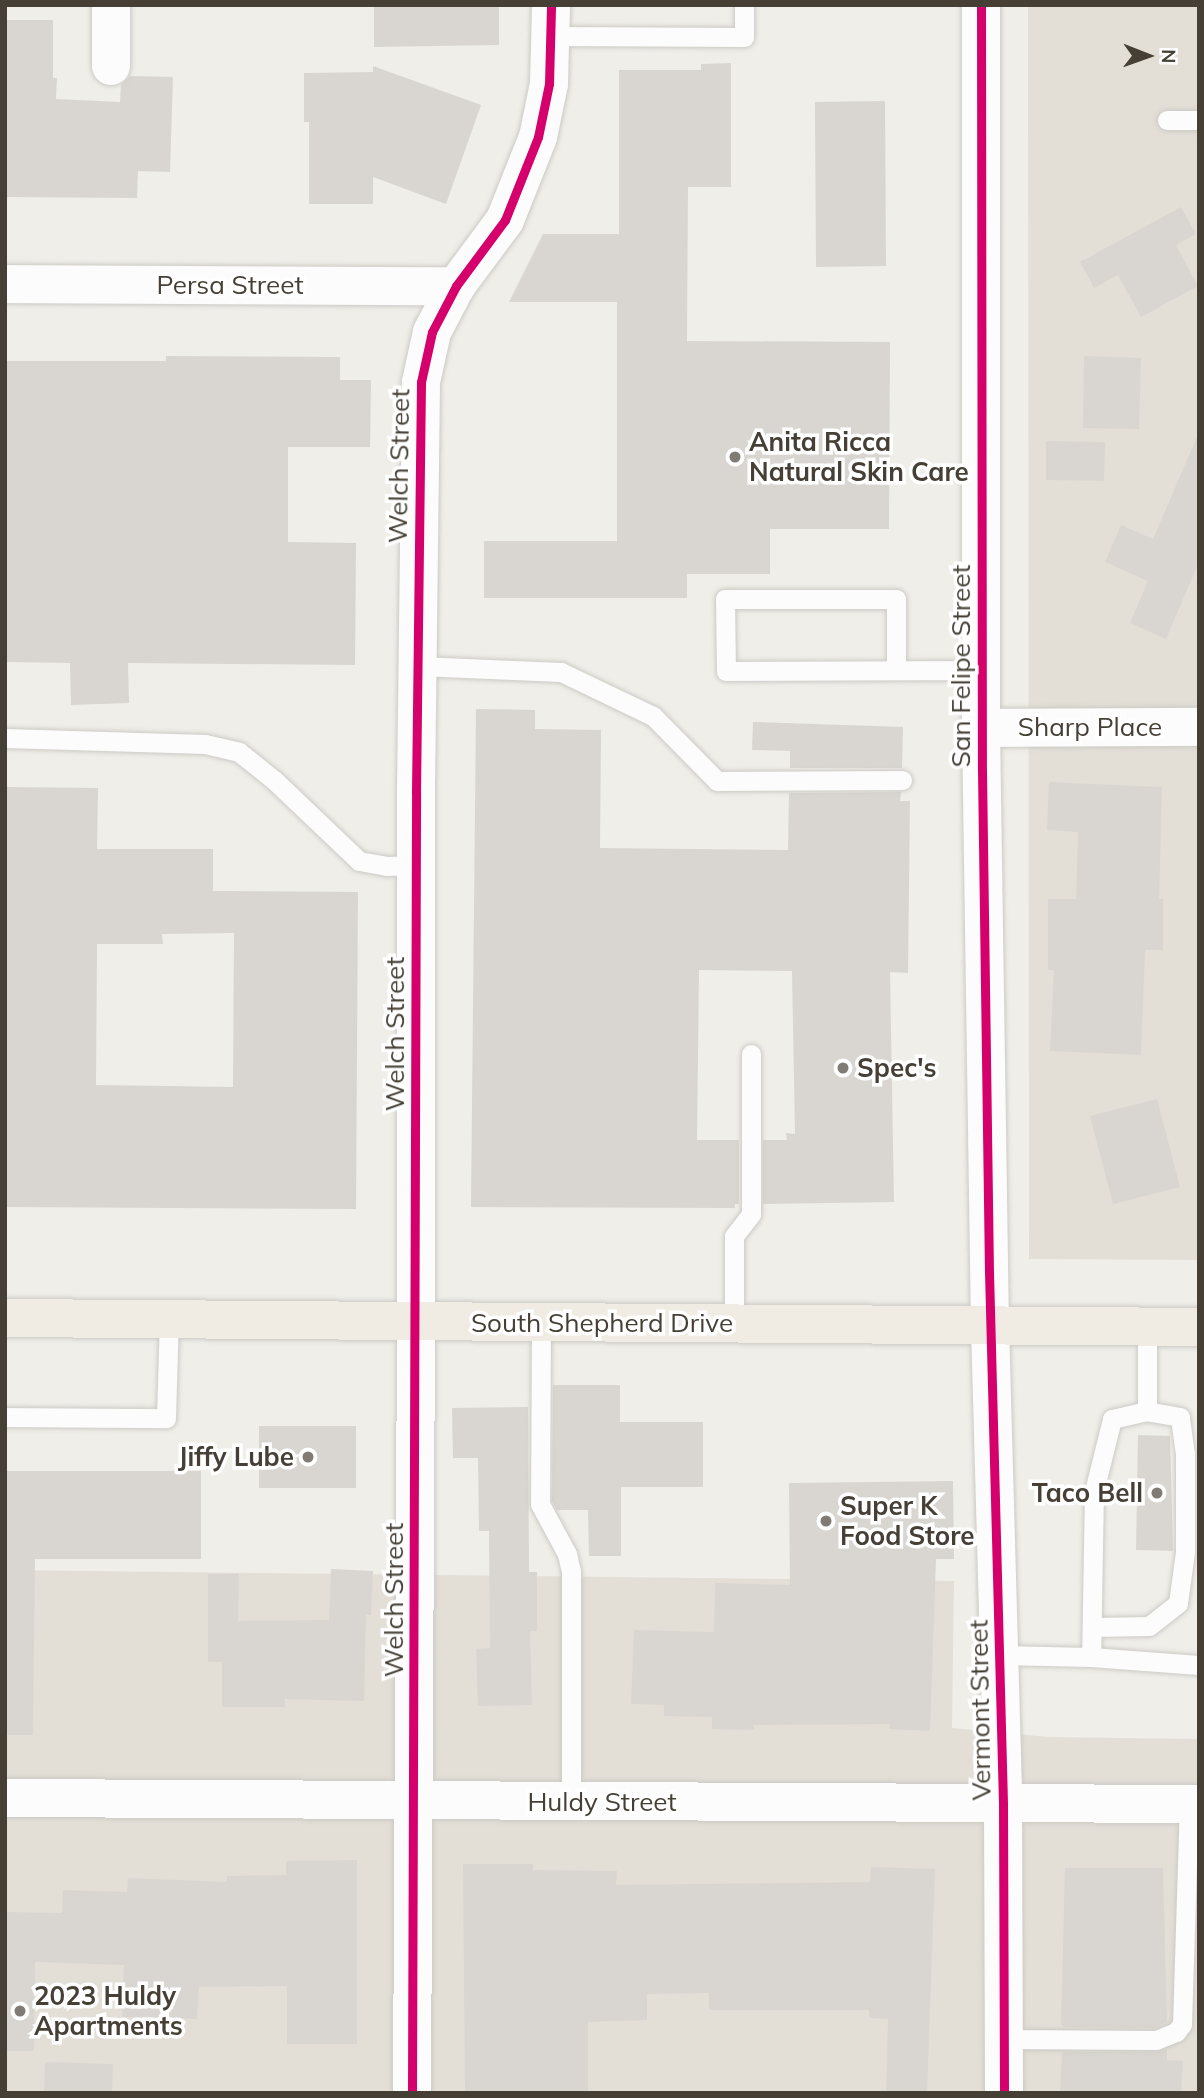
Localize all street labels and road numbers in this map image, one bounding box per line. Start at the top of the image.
street label: Persa Street [157,269,303,301]
street label: Welch Street [382,388,416,544]
street label: San Felipe Street [945,565,977,767]
street label: Sharp Place [1018,711,1162,743]
street label: Welch Street [379,957,411,1111]
street label: South Shepherd Drive [471,1307,733,1339]
street label: Welch Street [378,1523,410,1677]
street label: Vermont Street [963,1619,997,1801]
street label: Huldy Street [527,1786,677,1818]

